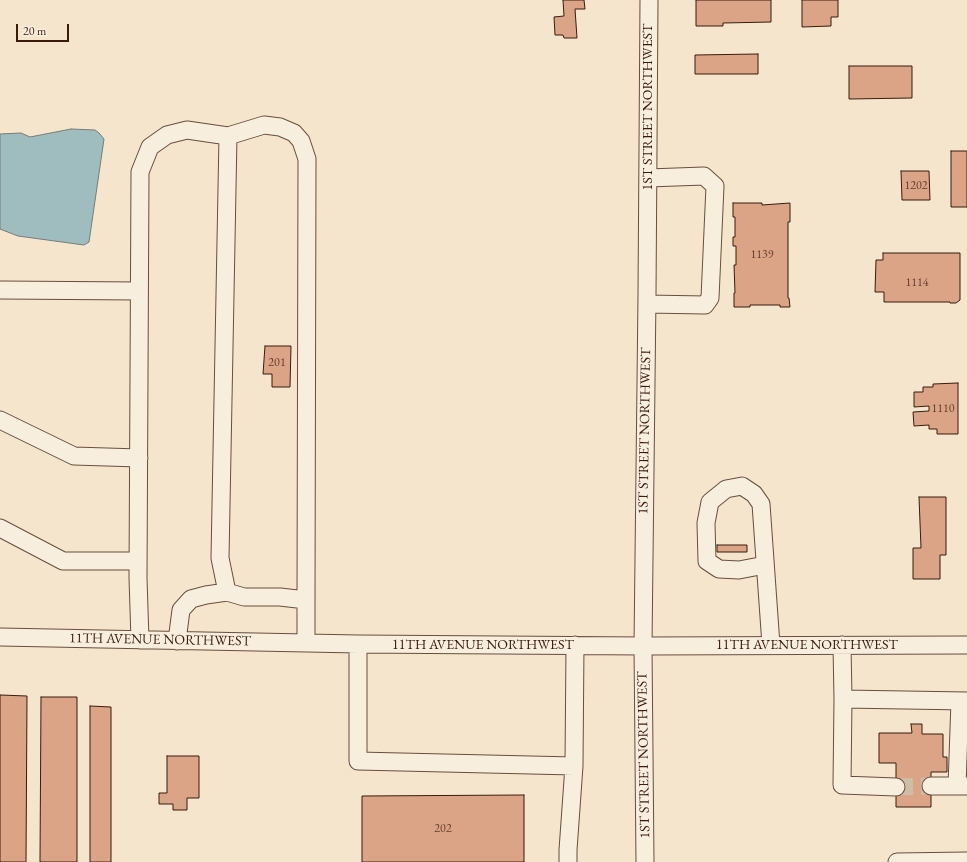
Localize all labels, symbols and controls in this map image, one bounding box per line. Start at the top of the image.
scale bar [18,16,71,42]
text: 20 m [23,23,46,39]
street label: 1ST STREET NORTHWEST [640,24,656,190]
house number: 1202 [904,179,928,193]
house number: 1139 [750,248,774,262]
house number: 1114 [905,276,929,290]
street label: 1ST STREET NORTHWEST [635,347,655,515]
house number: 201 [268,356,286,370]
house number: 1110 [931,402,955,416]
street label: 11TH AVENUE NORTHWEST [69,630,251,650]
street label: 11TH AVENUE NORTHWEST [392,637,574,653]
street label: 11TH AVENUE NORTHWEST [716,637,898,653]
street label: 1ST STREET NORTHWEST [634,671,654,839]
house number: 202 [434,822,452,836]

